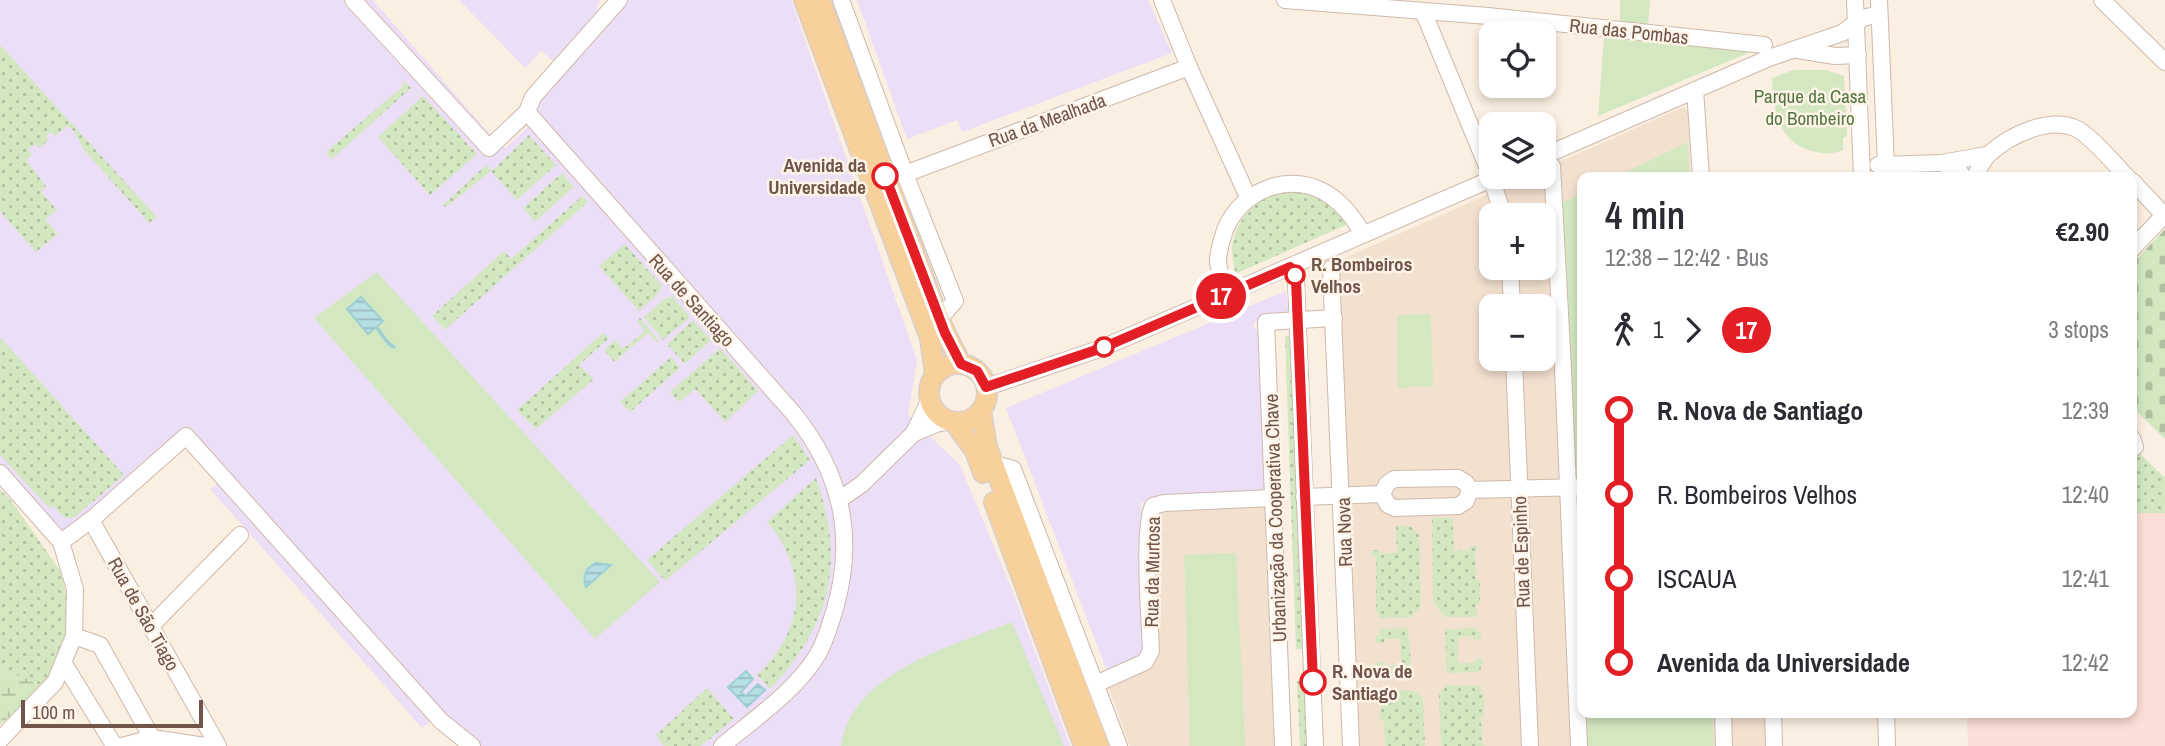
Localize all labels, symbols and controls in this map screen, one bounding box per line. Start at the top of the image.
street label: Rua das Pombas [1568,12,1690,50]
map controls [1479,21,1556,371]
button: locate [1479,21,1556,98]
park label: Parque da Casa do Bombeiro [1754,83,1867,131]
street label: Rua da Mealhada [985,87,1110,153]
button: layers [1479,112,1556,189]
place label: Avenida da Universidade [768,152,866,200]
marker: Avenida da Universidade [872,163,898,189]
text: 4 min [1605,190,1685,241]
button: + [1479,203,1556,280]
text: €2.90 [2056,214,2109,249]
text: 12:38 – 12:42 · Bus [1605,242,1769,273]
street label: Rua de Santiago [643,248,741,352]
place label: R. Bombeiros Velhos [1311,251,1412,299]
marker: R. Bombeiros Velhos [1285,265,1305,285]
line badge: 17 [1190,273,1252,319]
text: 17 [1210,280,1232,312]
button: − [1479,294,1556,371]
icon: walk [1605,311,1643,349]
icon: forward [1674,311,1712,349]
text: 1 [1653,314,1664,345]
text: 17 [1736,314,1757,346]
text: 3 stops [2048,314,2109,345]
unlabelled marker [1094,337,1114,357]
street label: Urbanização da Cooperativa Chave [1258,393,1292,643]
text: R. Nova de Santiago [1657,393,1863,428]
text: 12:39 [2062,395,2109,426]
text: R. Bombeiros Velhos [1657,477,1857,512]
text: 12:40 [2062,479,2109,510]
street label: Rua de Espinho [1506,496,1536,608]
street label: Rua Nova [1330,497,1358,567]
street label: Rua da Murtosa [1138,516,1166,628]
street label: Rua de São Tiago [102,553,186,675]
text: ISCAUA [1657,561,1736,596]
text: 12:41 [2062,563,2109,594]
text: Avenida da Universidade [1657,645,1910,680]
text: 12:42 [2062,647,2109,678]
place label: R. Nova de Santiago [1332,658,1413,706]
marker: R. Nova de Santiago [1300,669,1326,695]
scale bar [21,697,203,729]
text: 100 m [32,699,75,725]

